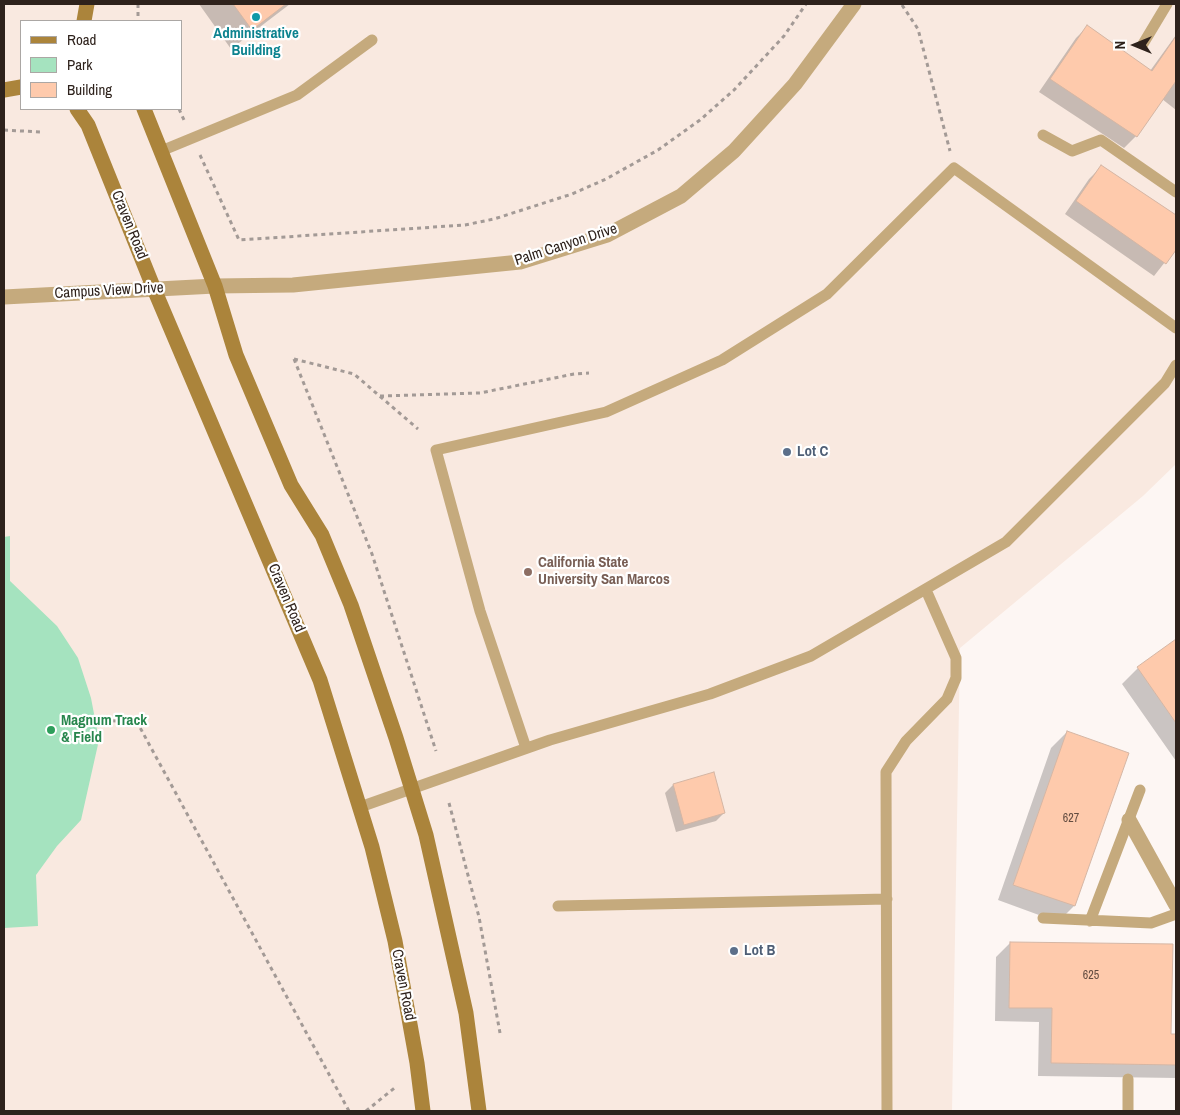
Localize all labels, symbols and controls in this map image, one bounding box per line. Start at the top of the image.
marker: Administrative Building [250,11,262,23]
legend [20,20,182,110]
north arrow [1110,20,1160,70]
place label: Administrative Building [213,25,299,60]
text: Road [67,29,96,50]
text: N [1111,41,1129,49]
text: Park [67,54,92,75]
text: Building [67,79,112,100]
street label: Craven Road [107,188,151,262]
street label: Palm Canyon Drive [513,220,619,270]
street label: Campus View Drive [54,279,164,303]
place label: Lot C [797,443,828,461]
marker: Lot C [781,446,793,458]
place label: California State University San Marcos [538,554,670,589]
street label: Craven Road [264,561,308,635]
marker: California State University San Marcos [522,566,534,578]
place label: Magnum Track & Field [61,712,147,747]
marker: Magnum Track & Field [45,724,57,736]
house number: 627 [1063,812,1079,826]
place label: Lot B [744,942,775,960]
marker: Lot B [728,945,740,957]
street label: Craven Road [387,948,419,1022]
house number: 625 [1083,969,1099,983]

